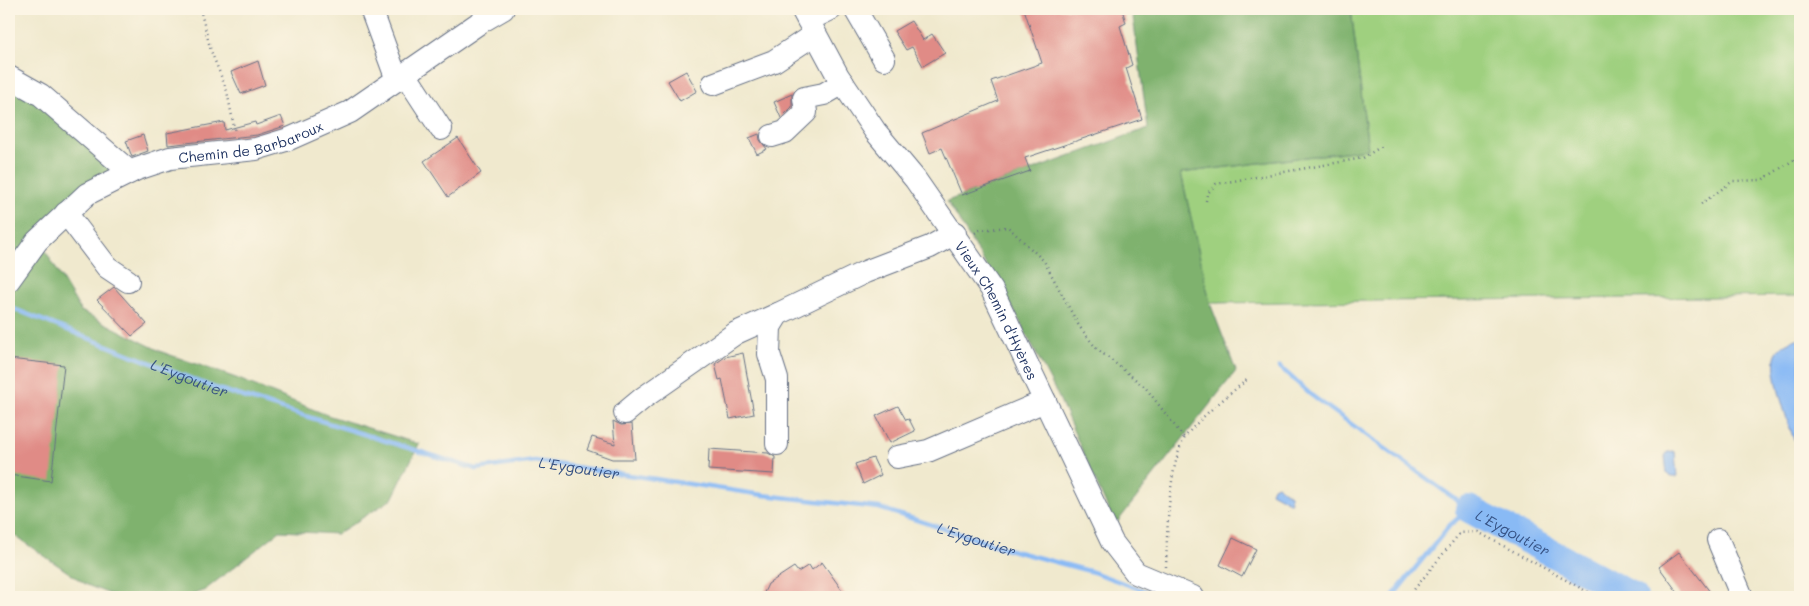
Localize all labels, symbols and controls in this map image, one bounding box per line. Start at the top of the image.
street label: Chemin de Barbaroux [177,116,326,167]
street label: Vieux Chemin d'Hyères [951,237,1043,383]
water label: L'Eygoutier [148,354,231,402]
water label: L'Eygoutier [538,452,622,484]
water label: L'Eygoutier [1472,505,1554,561]
water label: L'Eygoutier [935,517,1019,561]

